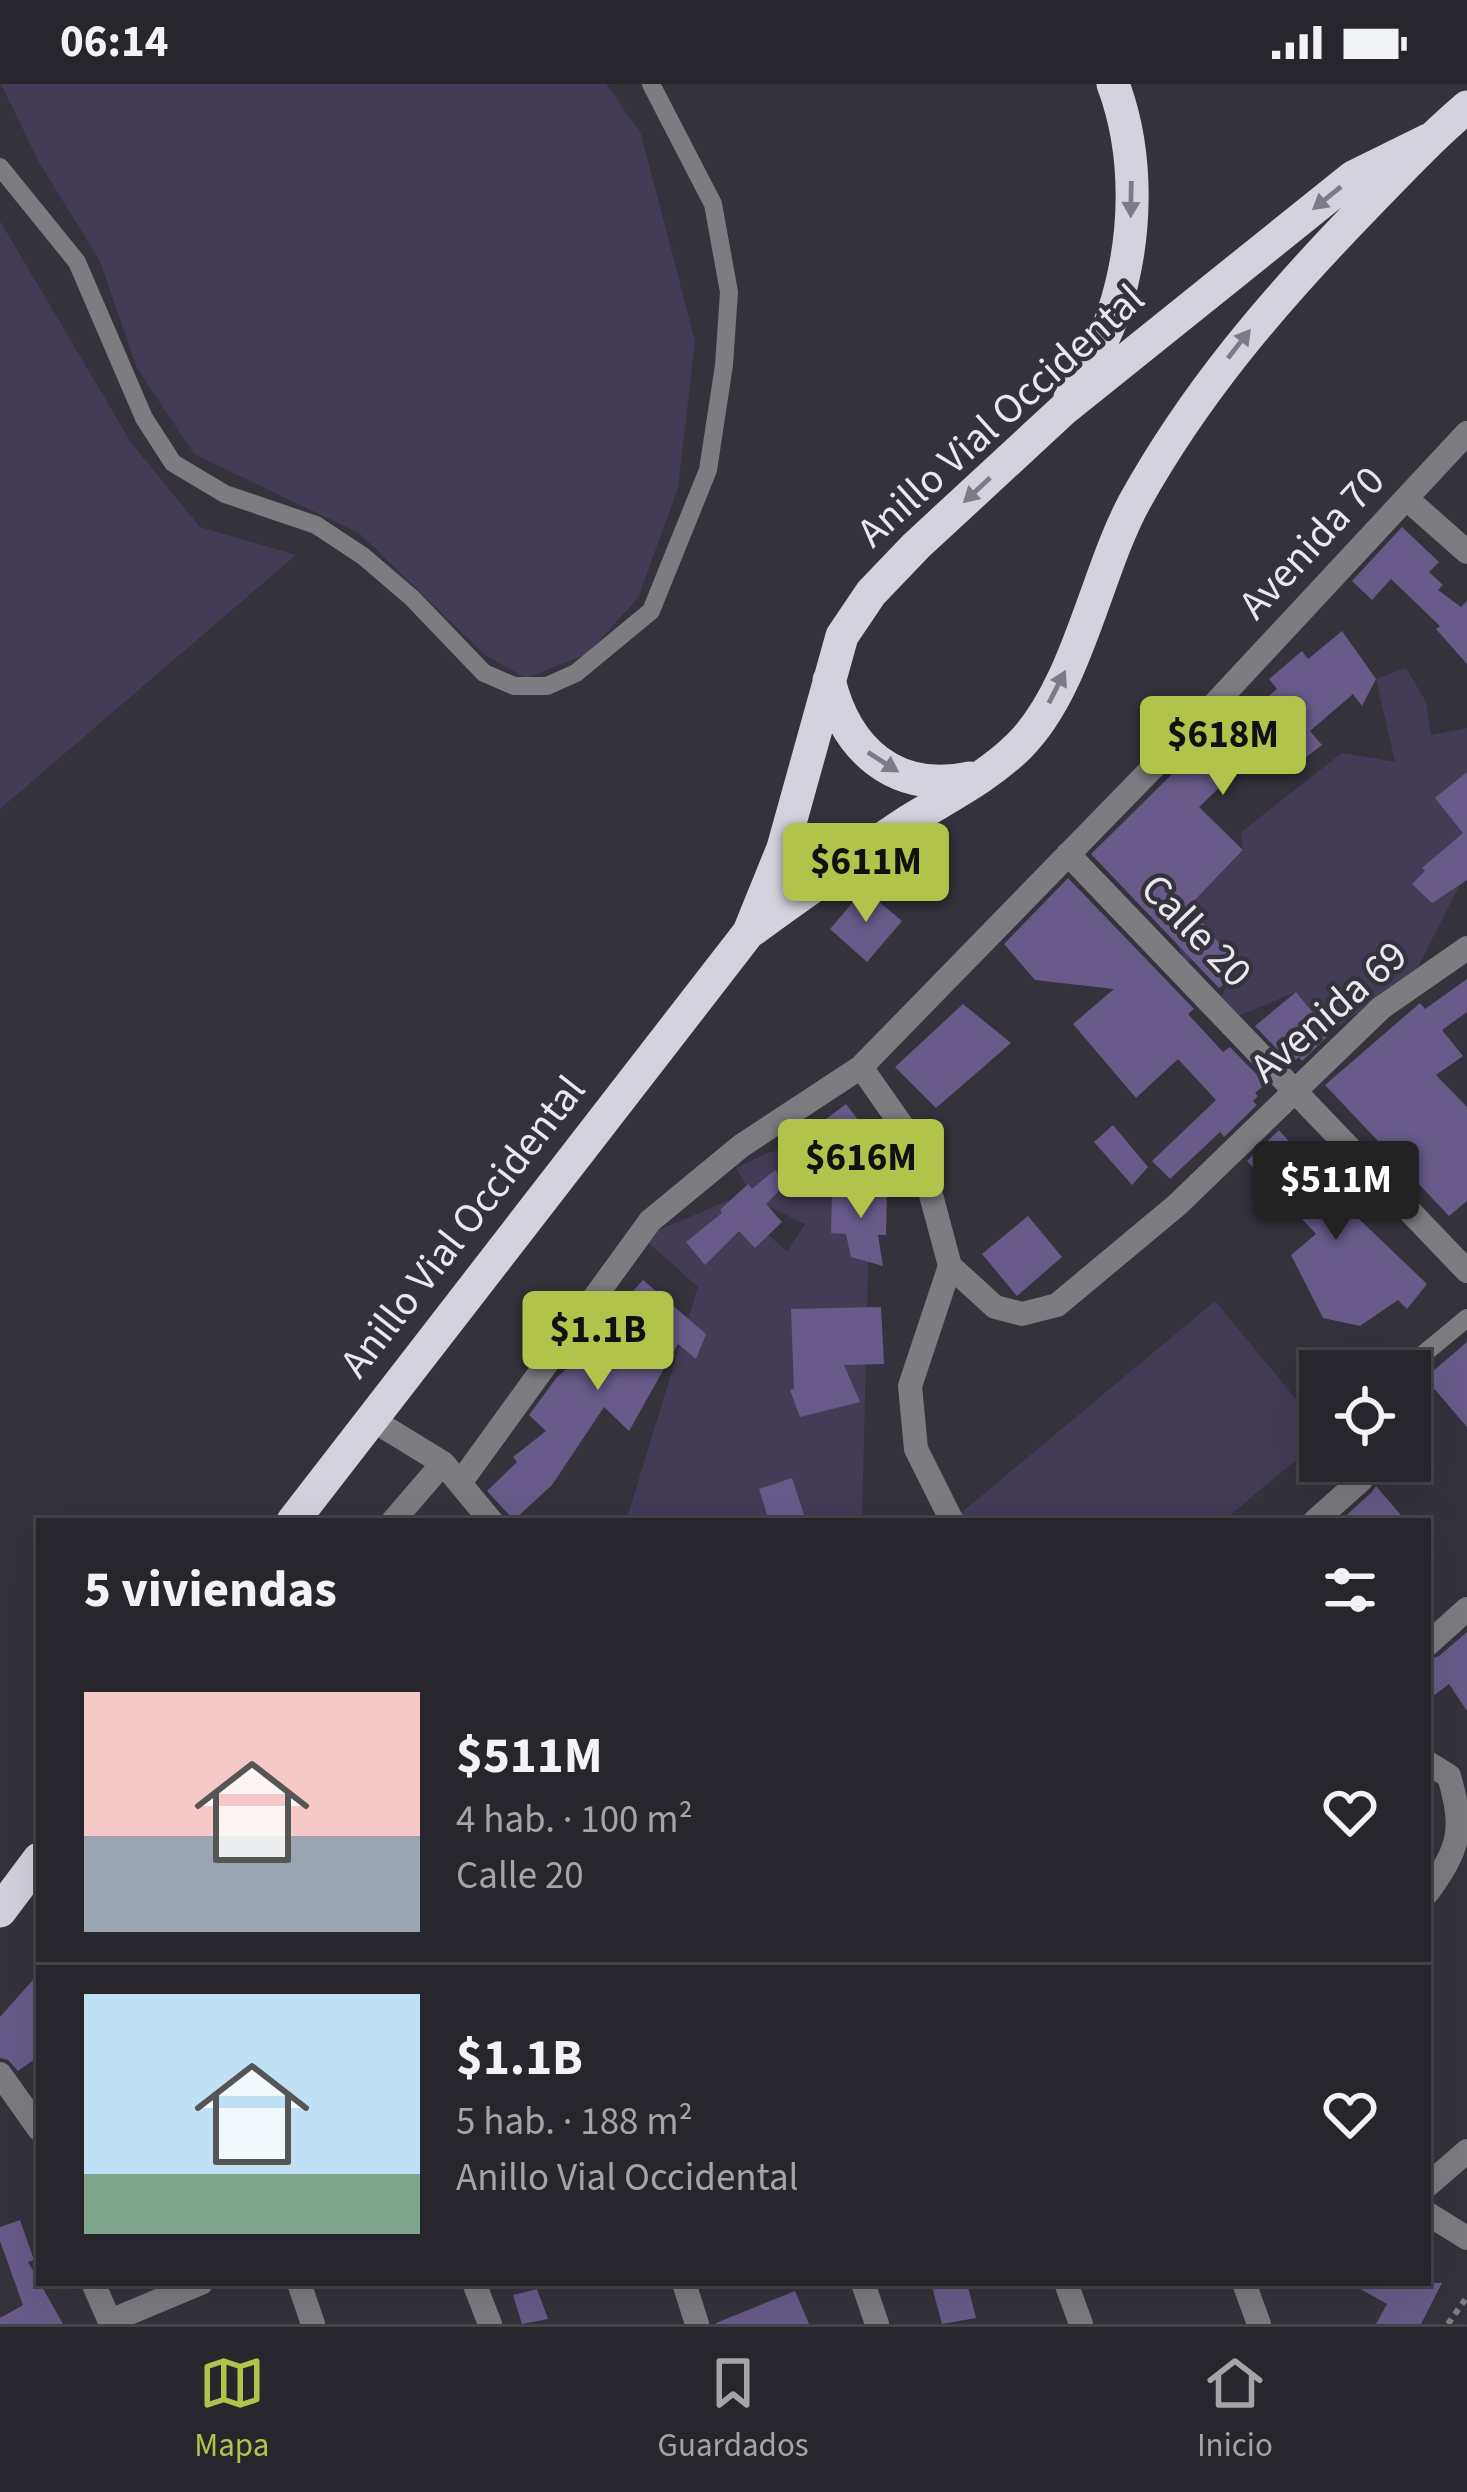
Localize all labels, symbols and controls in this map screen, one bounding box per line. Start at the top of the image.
text: 06:14 [60,10,169,74]
one-way arrow [1121,181,1141,219]
one-way arrow [1311,185,1342,210]
street label: Anillo Vial Occidental [844,270,1158,562]
one-way arrow [1226,329,1251,360]
street label: Avenida 70 [1225,453,1399,633]
one-way arrow [963,476,992,503]
one-way arrow [1046,670,1066,704]
pin: $618M [1139,696,1307,798]
text: $618M [1167,707,1279,763]
one-way arrow [867,751,900,773]
pin: $611M [782,823,950,925]
text: $611M [810,834,922,890]
street label: Calle 20 [1127,861,1265,1001]
street label: Avenida 69 [1237,927,1421,1097]
street label: Anillo Vial Occidental [326,1063,600,1391]
pin: $616M [777,1119,945,1221]
text: $616M [805,1130,917,1186]
pin: $511M [1252,1141,1420,1243]
text: $511M [1280,1152,1392,1208]
pin: $1.1B [514,1291,682,1393]
text: $1.1B [549,1302,647,1358]
map controls [1299,1350,1431,1482]
button: locate [1299,1350,1431,1482]
text: 5 viviendas [84,1554,337,1626]
icon: filters [1317,1557,1383,1623]
text: $511M [456,1720,603,1792]
icon: home [180,1740,324,1884]
icon: heart [1317,1779,1383,1845]
text: 4 hab. · 100 m² [456,1792,693,1848]
text: Calle 20 [456,1848,584,1904]
text: $1.1B [456,2022,583,2094]
icon: home [180,2042,324,2186]
icon: heart [1317,2081,1383,2147]
text: 5 hab. · 188 m² [456,2094,693,2150]
text: Anillo Vial Occidental [456,2150,799,2206]
tab: Mapa [194,2350,269,2469]
tab: Guardados [658,2350,809,2469]
tab: Inicio [1197,2350,1273,2469]

